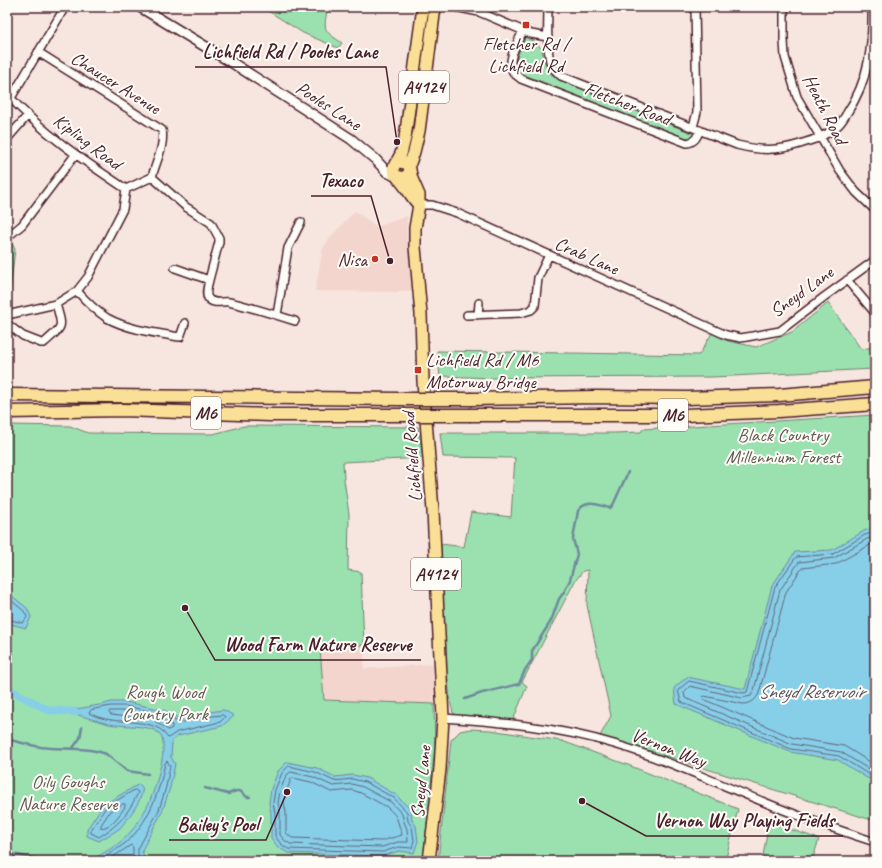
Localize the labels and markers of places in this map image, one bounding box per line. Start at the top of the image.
marker: Fletcher Rd / Lichfield Rd [521,20,531,30]
place label: Fletcher Rd / Lichfield Rd [483,32,573,78]
callout: Lichfield Rd / Pooles Lane [195,35,386,67]
callout: Texaco [311,164,371,196]
place label: Nisa [338,248,368,272]
marker: Nisa [370,254,380,264]
place label: Lichfield Rd / M6 Motorway Bridge [426,348,540,394]
marker: Lichfield Rd / M6 Motorway Bridge [413,365,423,375]
callout: Wood Farm Nature Reserve [215,628,421,660]
callout: Vernon Way Playing Fields [646,804,843,836]
callout: Bailey's Pool [169,808,266,840]

